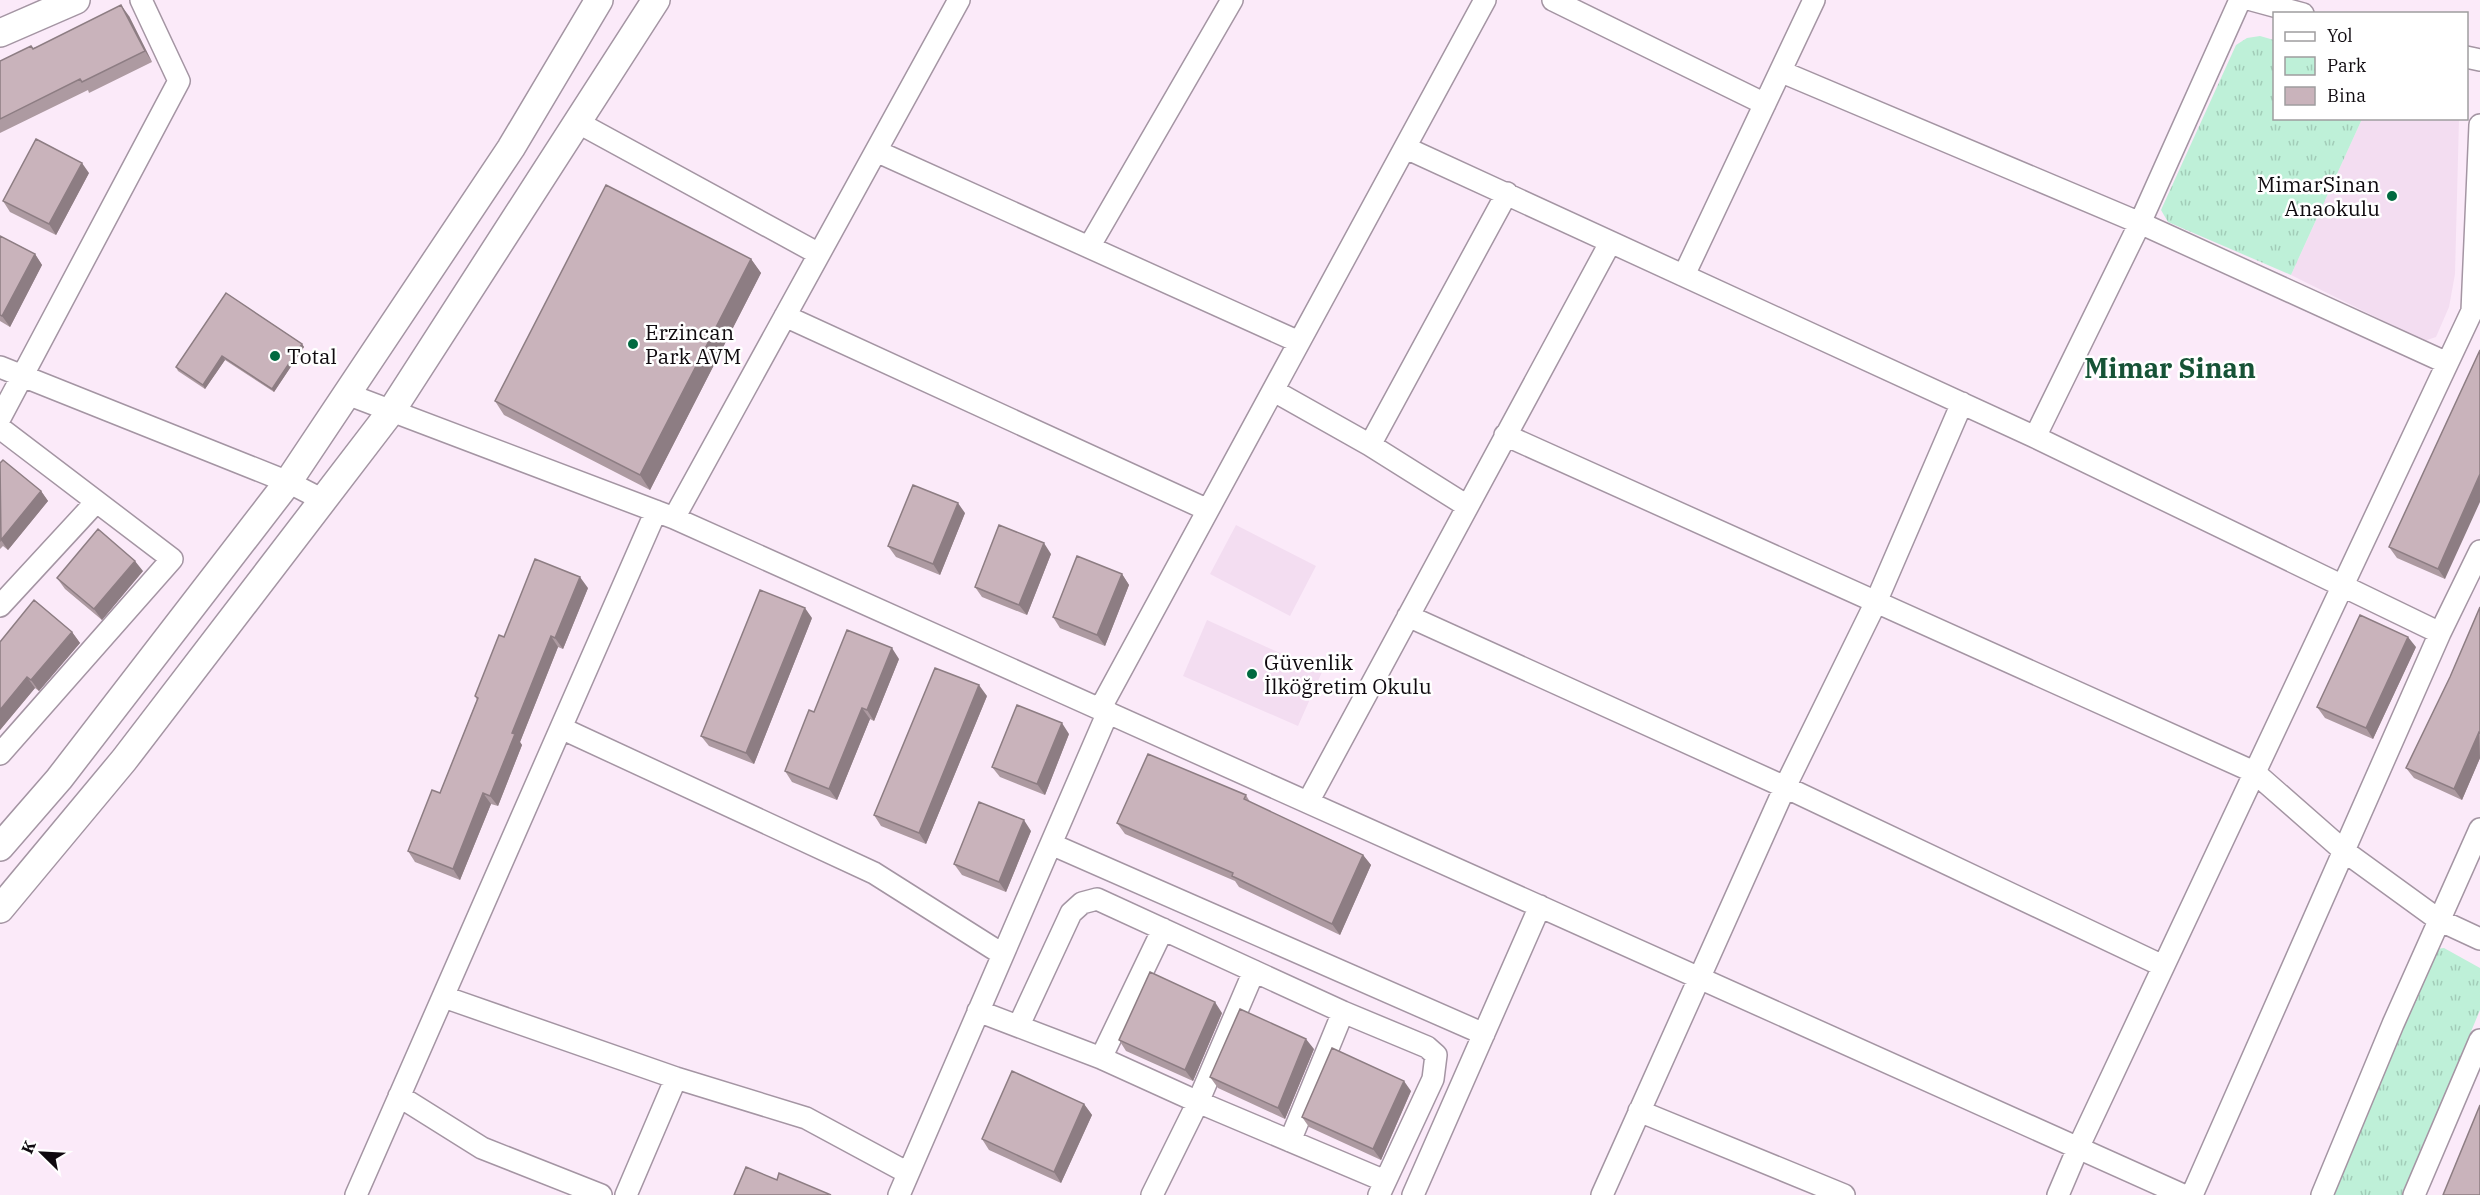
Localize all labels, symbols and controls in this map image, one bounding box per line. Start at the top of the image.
legend [2273,12,2468,120]
text: Yol [2327,24,2353,47]
text: Park [2327,54,2367,77]
text: Bina [2327,84,2366,107]
place label: MimarSinan Anaokulu [2257,170,2380,222]
marker: MimarSinan Anaokulu [2385,189,2399,203]
place label: Erzincan Park AVM [645,318,741,370]
marker: Erzincan Park AVM [626,337,640,351]
place label: Total [287,342,337,370]
marker: Total [268,349,282,363]
district label: Mimar Sinan [2084,350,2256,385]
place label: Güvenlik İlköğretim Okulu [1264,648,1432,700]
marker: Güvenlik İlköğretim Okulu [1245,667,1259,681]
north arrow [12,1123,72,1183]
text: K [17,1137,40,1157]

